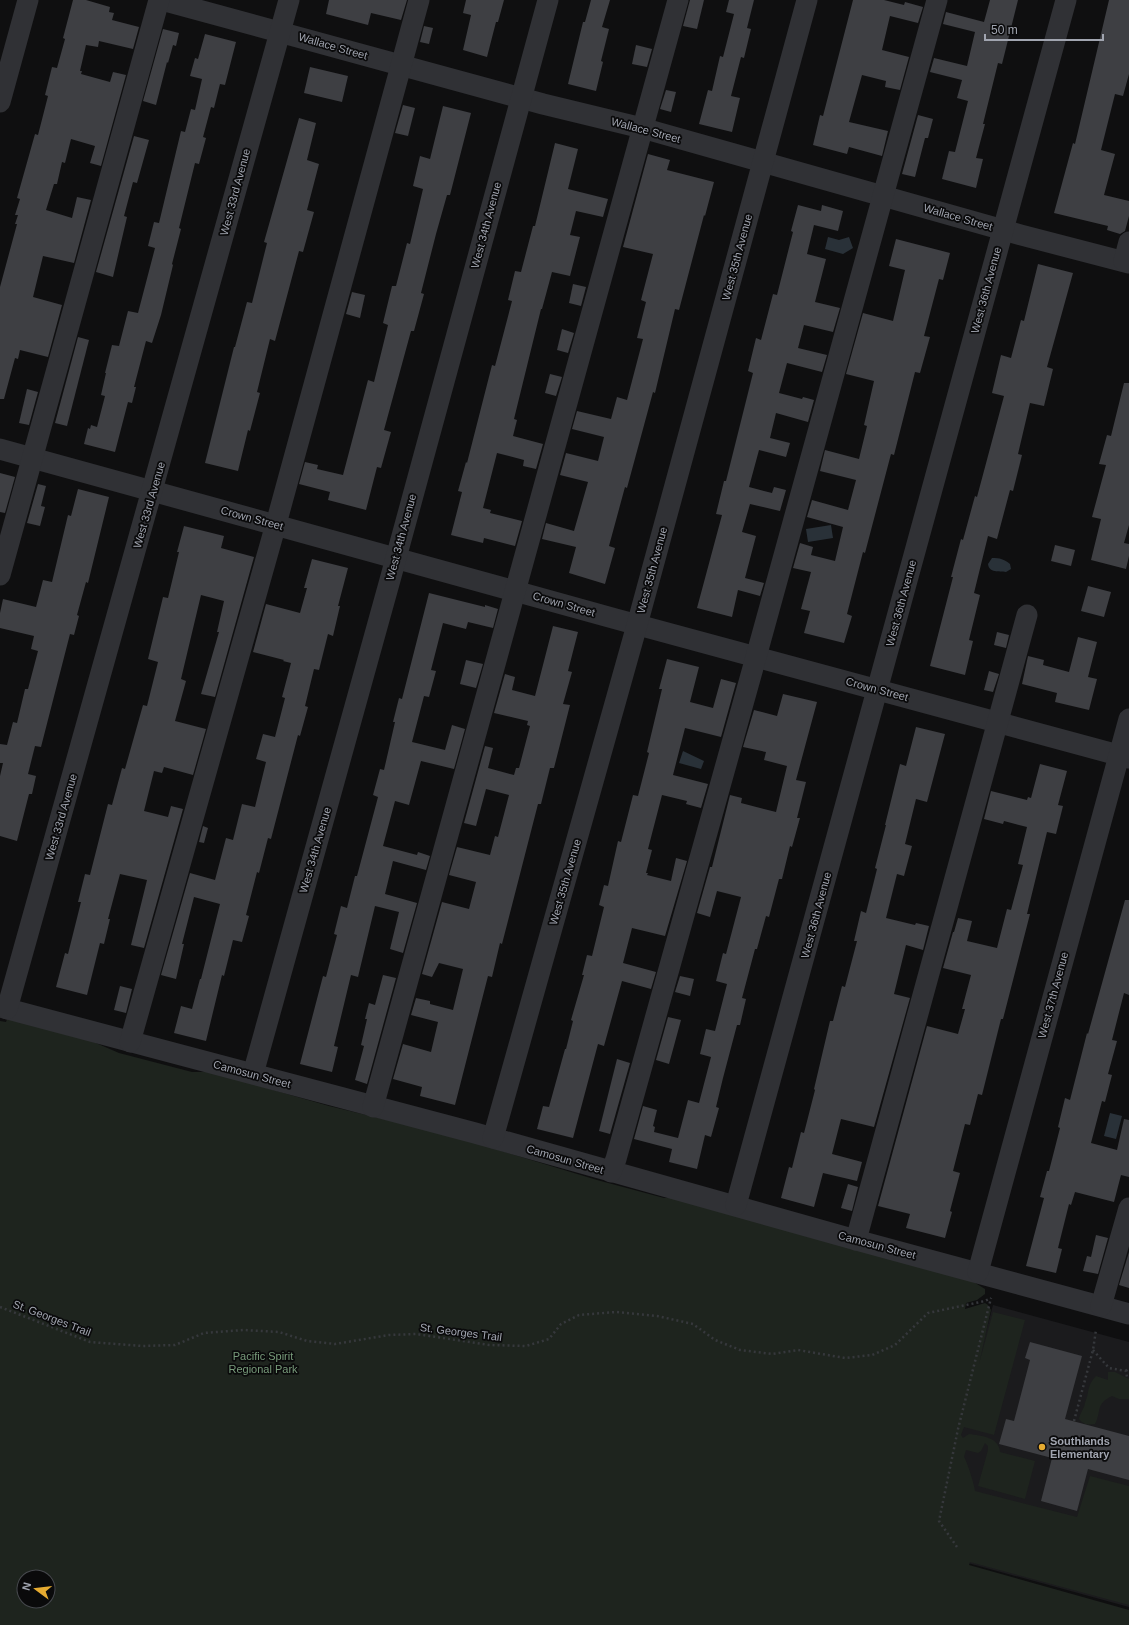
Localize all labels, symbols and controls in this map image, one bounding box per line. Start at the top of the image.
scale bar [985,16,1103,42]
text: 50 m [991,23,1018,37]
street label: Wallace Street [297,30,369,62]
street label: Wallace Street [610,115,682,145]
street label: West 33rd Avenue [218,147,252,237]
street label: West 34th Avenue [469,181,503,269]
street label: Wallace Street [922,201,994,233]
street label: West 35th Avenue [720,213,754,301]
street label: West 36th Avenue [969,246,1003,334]
street label: West 33rd Avenue [131,460,167,550]
street label: West 34th Avenue [384,493,418,581]
street label: Crown Street [219,504,285,532]
street label: West 35th Avenue [635,526,669,614]
street label: West 36th Avenue [884,559,918,647]
street label: Crown Street [531,589,597,619]
street label: Crown Street [844,675,910,703]
street label: West 33rd Avenue [43,772,79,862]
street label: West 34th Avenue [297,806,333,894]
street label: West 35th Avenue [547,838,583,926]
street label: West 36th Avenue [799,871,833,959]
street label: West 37th Avenue [1036,951,1070,1039]
street label: Camosun Street [212,1058,292,1090]
street label: Camosun Street [525,1142,605,1176]
street label: Camosun Street [837,1229,917,1261]
street label: St. Georges Trail [11,1298,93,1338]
street label: St. Georges Trail [419,1321,503,1343]
park label: Pacific Spirit Regional Park [228,1350,298,1375]
place label: Southlands Elementary [1050,1435,1110,1460]
marker: Southlands Elementary [1037,1442,1047,1452]
north arrow [16,1569,56,1609]
text: N [20,1581,33,1592]

